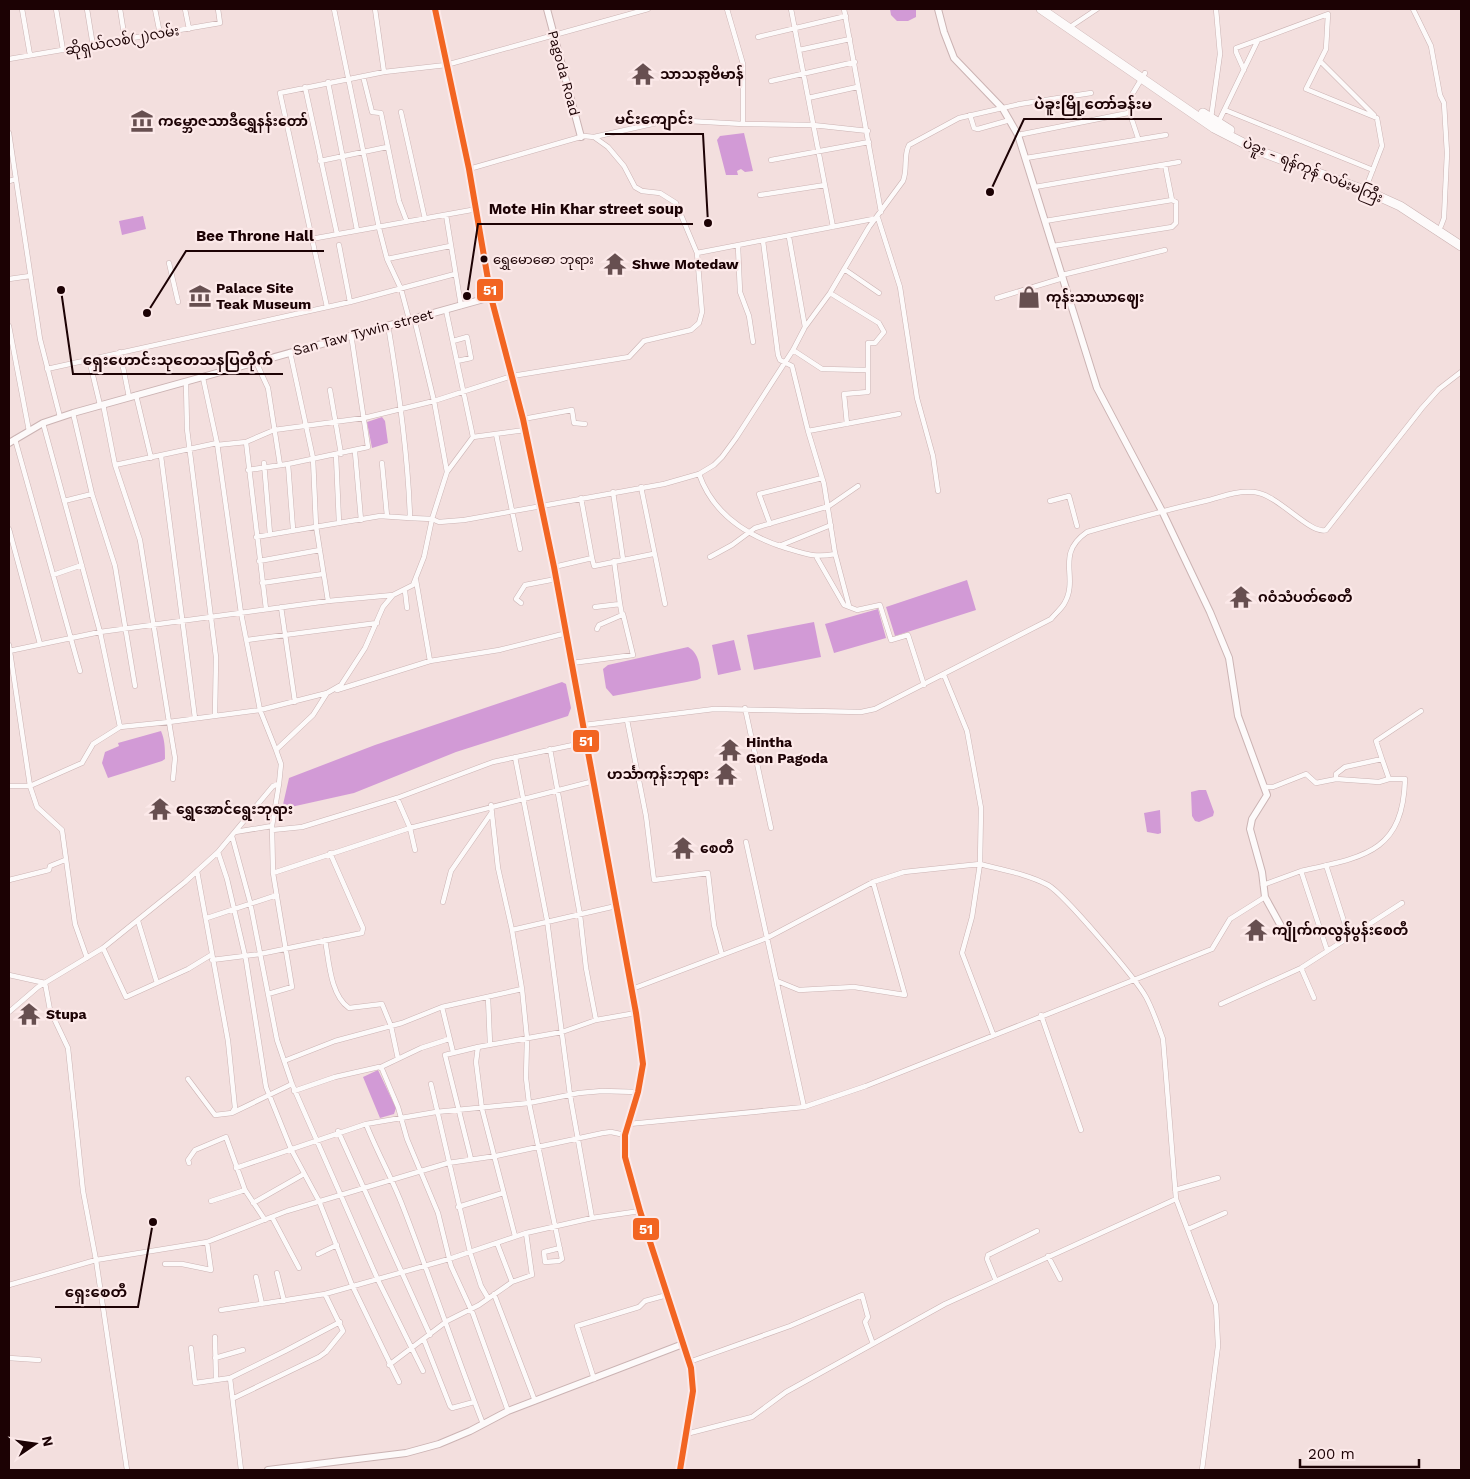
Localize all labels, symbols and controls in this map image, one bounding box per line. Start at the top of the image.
street label: ဆိုရှယ်လစ်(၂)လမ်း [63,20,181,62]
street label: Pagoda Road [545,29,583,117]
temple icon: သာသနာ့ဗိမာန် [630,61,656,87]
place label: သာသနာ့ဗိမာန် [660,64,744,86]
callout: ပဲခူးမြို့တော်ခန်းမ [1024,89,1162,119]
text: ပဲခူးမြို့တော်ခန်းမ [1034,94,1152,116]
callout: မင်းကျောင်း [605,104,703,134]
museum icon: ကမ္ဘောဇသာဒီရွှေနန်းတော် [129,108,155,134]
text: မင်းကျောင်း [615,109,693,131]
place label: ကမ္ဘောဇသာဒီရွှေနန်းတော် [158,111,308,133]
street label: ပဲခူး - ရန်ကုန် လမ်းမကြီး [1239,133,1386,209]
callout: Mote Hin Khar street soup [478,194,693,224]
text: Mote Hin Khar street soup [489,200,683,218]
callout: Bee Throne Hall [186,221,324,251]
text: Bee Throne Hall [196,227,314,245]
temple icon: Shwe Motedaw [602,251,628,277]
place label: ရွှေမောဓော ဘုရား [493,252,594,270]
marker: ရွှေမောဓော ဘုရား [479,254,489,264]
place label: Shwe Motedaw [632,256,739,272]
line badge: 51 [476,278,504,302]
place label: Palace Site Teak Museum [216,280,311,312]
text: 51 [483,282,497,298]
museum icon: Palace Site Teak Museum [187,283,213,309]
shop icon: ကုန်းသာယာဈေး [1016,284,1042,310]
place label: ကုန်းသာယာဈေး [1046,287,1144,309]
street label: San Taw Tywin street [291,306,435,358]
callout: ရှေးဟောင်းသုတေသနပြတိုက် [73,344,283,374]
text: ရှေးဟောင်းသုတေသနပြတိုက် [83,350,273,372]
temple icon: ဂဝံသံပတ်စေတီ [1228,584,1254,610]
place label: ဂဝံသံပတ်စေတီ [1258,587,1352,605]
line badge: 51 [572,729,600,753]
text: 51 [579,733,593,749]
place label: Hintha Gon Pagoda [746,734,829,766]
temple icon: Hintha Gon Pagoda [717,737,743,763]
temple icon: ဟင်္သာကုန်းဘုရား [713,761,739,787]
place label: ဟင်္သာကုန်းဘုရား [607,764,709,786]
temple icon: ရွှေအောင်ရွေးဘုရား [147,796,173,822]
place label: ရွှေအောင်ရွေးဘုရား [176,799,293,821]
temple icon: စေတီ [670,835,696,861]
place label: စေတီ [700,838,734,856]
temple icon: ကျိုက်ကလွန်ပွန်းစေတီ [1243,917,1269,943]
place label: ကျိုက်ကလွန်ပွန်းစေတီ [1272,920,1408,942]
temple icon: Stupa [16,1001,42,1027]
place label: Stupa [46,1006,88,1022]
line badge: 51 [632,1217,660,1241]
text: 51 [639,1221,653,1237]
callout: ရှေးစေတီ [55,1277,138,1307]
text: ရှေးစေတီ [65,1282,127,1304]
north arrow [10,1419,60,1469]
text: N [39,1434,57,1448]
scale bar [1300,1436,1419,1468]
text: 200 m [1308,1445,1355,1463]

